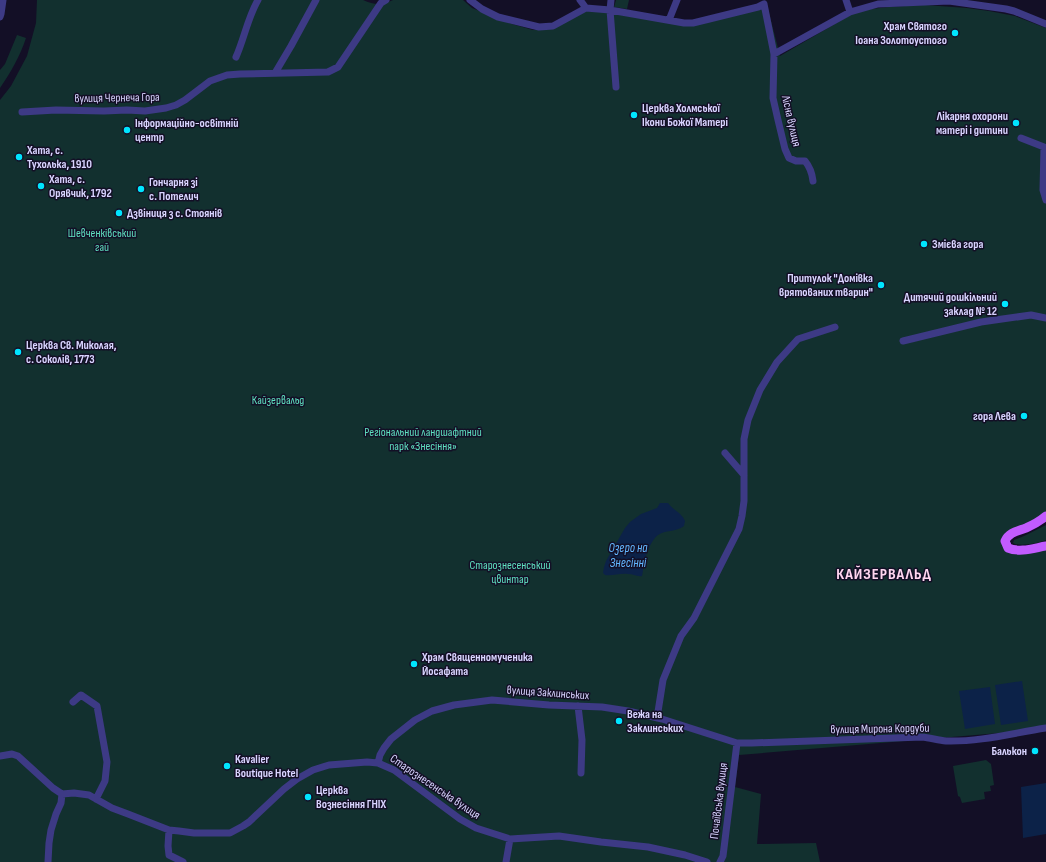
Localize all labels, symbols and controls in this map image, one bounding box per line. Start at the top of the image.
place label: Храм Святого Іоана Золотоустого [855,19,947,48]
marker: Храм Святого Іоана Золотоустого [950,28,960,38]
street label: вулиця Чернеча Гора [74,90,160,106]
street label: Лісна вулиця [778,93,804,148]
place label: Церква Холмської Ікони Божої Матері [642,101,728,130]
place label: Лікарня охорони матері і дитини [936,109,1008,138]
marker: Церква Холмської Ікони Божої Матері [629,110,639,120]
place label: Інформаційно-освітній центр [135,116,238,145]
marker: Лікарня охорони матері і дитини [1011,118,1021,128]
marker: Інформаційно-освітній центр [122,125,132,135]
place label: Хата, с. Тухолька, 1910 [26,143,92,172]
marker: Хата, с. Тухолька, 1910 [14,152,24,162]
place label: Хата, с. Орявчик, 1792 [48,172,112,201]
place label: Гончарня зі с. Потелич [149,175,199,204]
marker: Хата, с. Орявчик, 1792 [36,181,46,191]
marker: Гончарня зі с. Потелич [136,184,146,194]
place label: Дзвіниця з с. Стоянів [127,206,222,221]
marker: Дзвіниця з с. Стоянів [114,208,124,218]
park label: Шевченківський гай [68,226,136,255]
place label: Змієва гора [932,237,983,252]
marker: Змієва гора [919,239,929,249]
place label: Притулок "Домівка врятованих тварин" [779,271,873,300]
marker: Притулок "Домівка врятованих тварин" [876,280,886,290]
place label: Дитячий дошкільний заклад № 12 [904,290,997,319]
marker: Дитячий дошкільний заклад № 12 [1000,299,1010,309]
place label: Церква Св. Миколая, с. Соколів, 1773 [26,338,117,367]
marker: Церква Св. Миколая, с. Соколів, 1773 [13,347,23,357]
park label: Кайзервальд [252,393,304,408]
place label: гора Лева [973,409,1016,424]
marker: гора Лева [1019,411,1029,421]
park label: Регіональний ландшафтний парк «Знесіння» [364,425,482,454]
water label: Озеро на Знесінні [608,540,648,571]
park label: Старознесенський цвинтар [470,558,550,587]
district label: КАЙЗЕРВАЛЬД [836,565,932,584]
place label: Храм Священномученика Йосафата [421,650,533,679]
marker: Храм Священномученика Йосафата [409,659,419,669]
street label: вулиця Заклинських [506,683,590,703]
place label: Вежа на Заклинських [627,707,683,736]
marker: Вежа на Заклинських [614,716,624,726]
street label: вулиця Мирона Кордуби [830,721,930,737]
place label: Балькон [991,744,1027,759]
marker: Балькон [1030,746,1040,756]
street label: Старознесенська вулиця [387,751,483,823]
place label: Kavalier Boutique Hotel [235,752,298,781]
marker: Kavalier Boutique Hotel [222,761,232,771]
street label: Почаївська вулиця [707,762,731,840]
place label: Церква Вознесіння ГНІХ [316,783,386,812]
marker: Церква Вознесіння ГНІХ [303,792,313,802]

